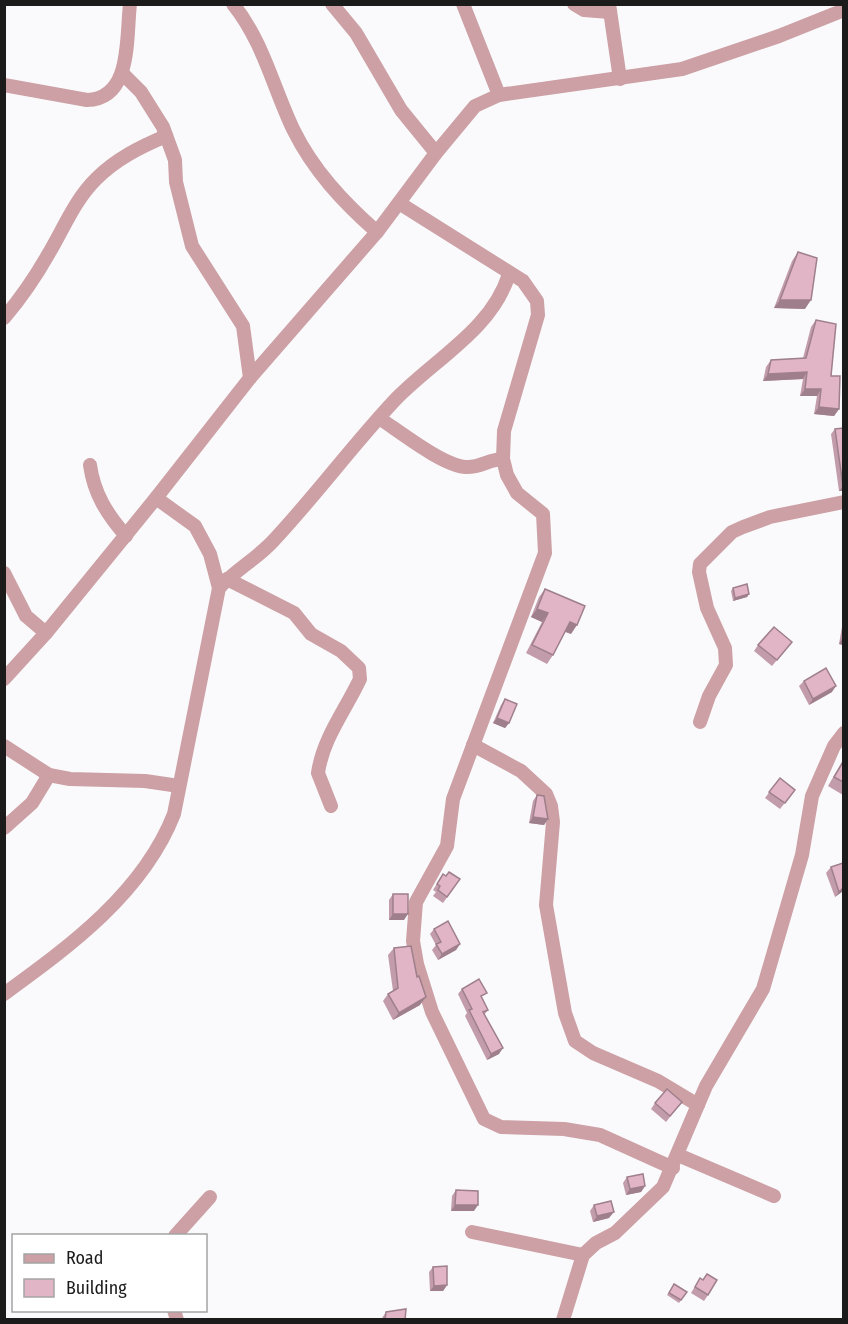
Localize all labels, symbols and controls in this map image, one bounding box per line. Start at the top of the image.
legend [12,1234,207,1312]
text: Road [66,1247,103,1269]
text: Building [66,1277,127,1299]

